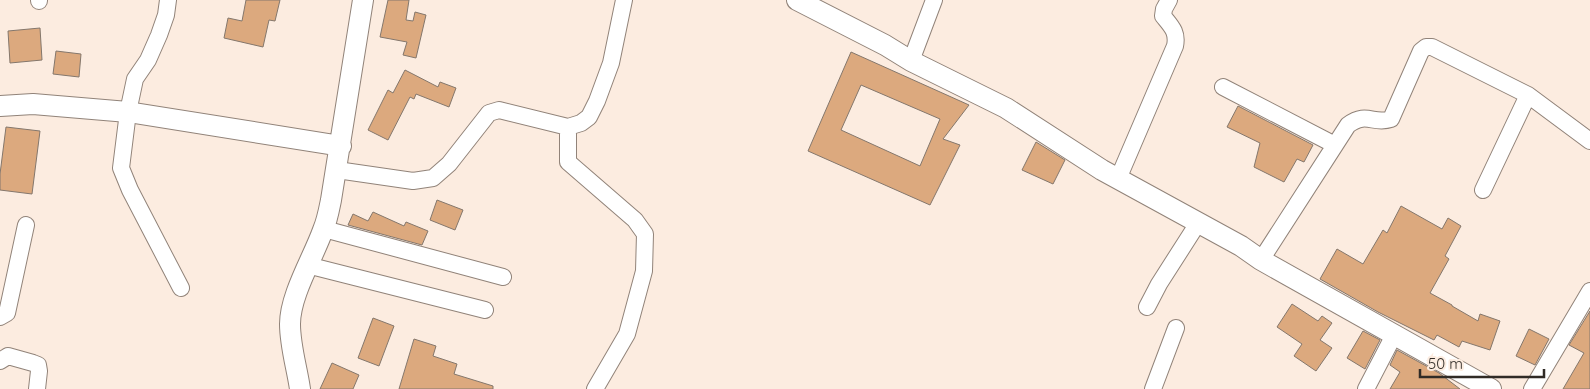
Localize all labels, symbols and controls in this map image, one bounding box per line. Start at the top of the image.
scale bar [1420,346,1544,378]
text: 50 m [1428,354,1463,373]

